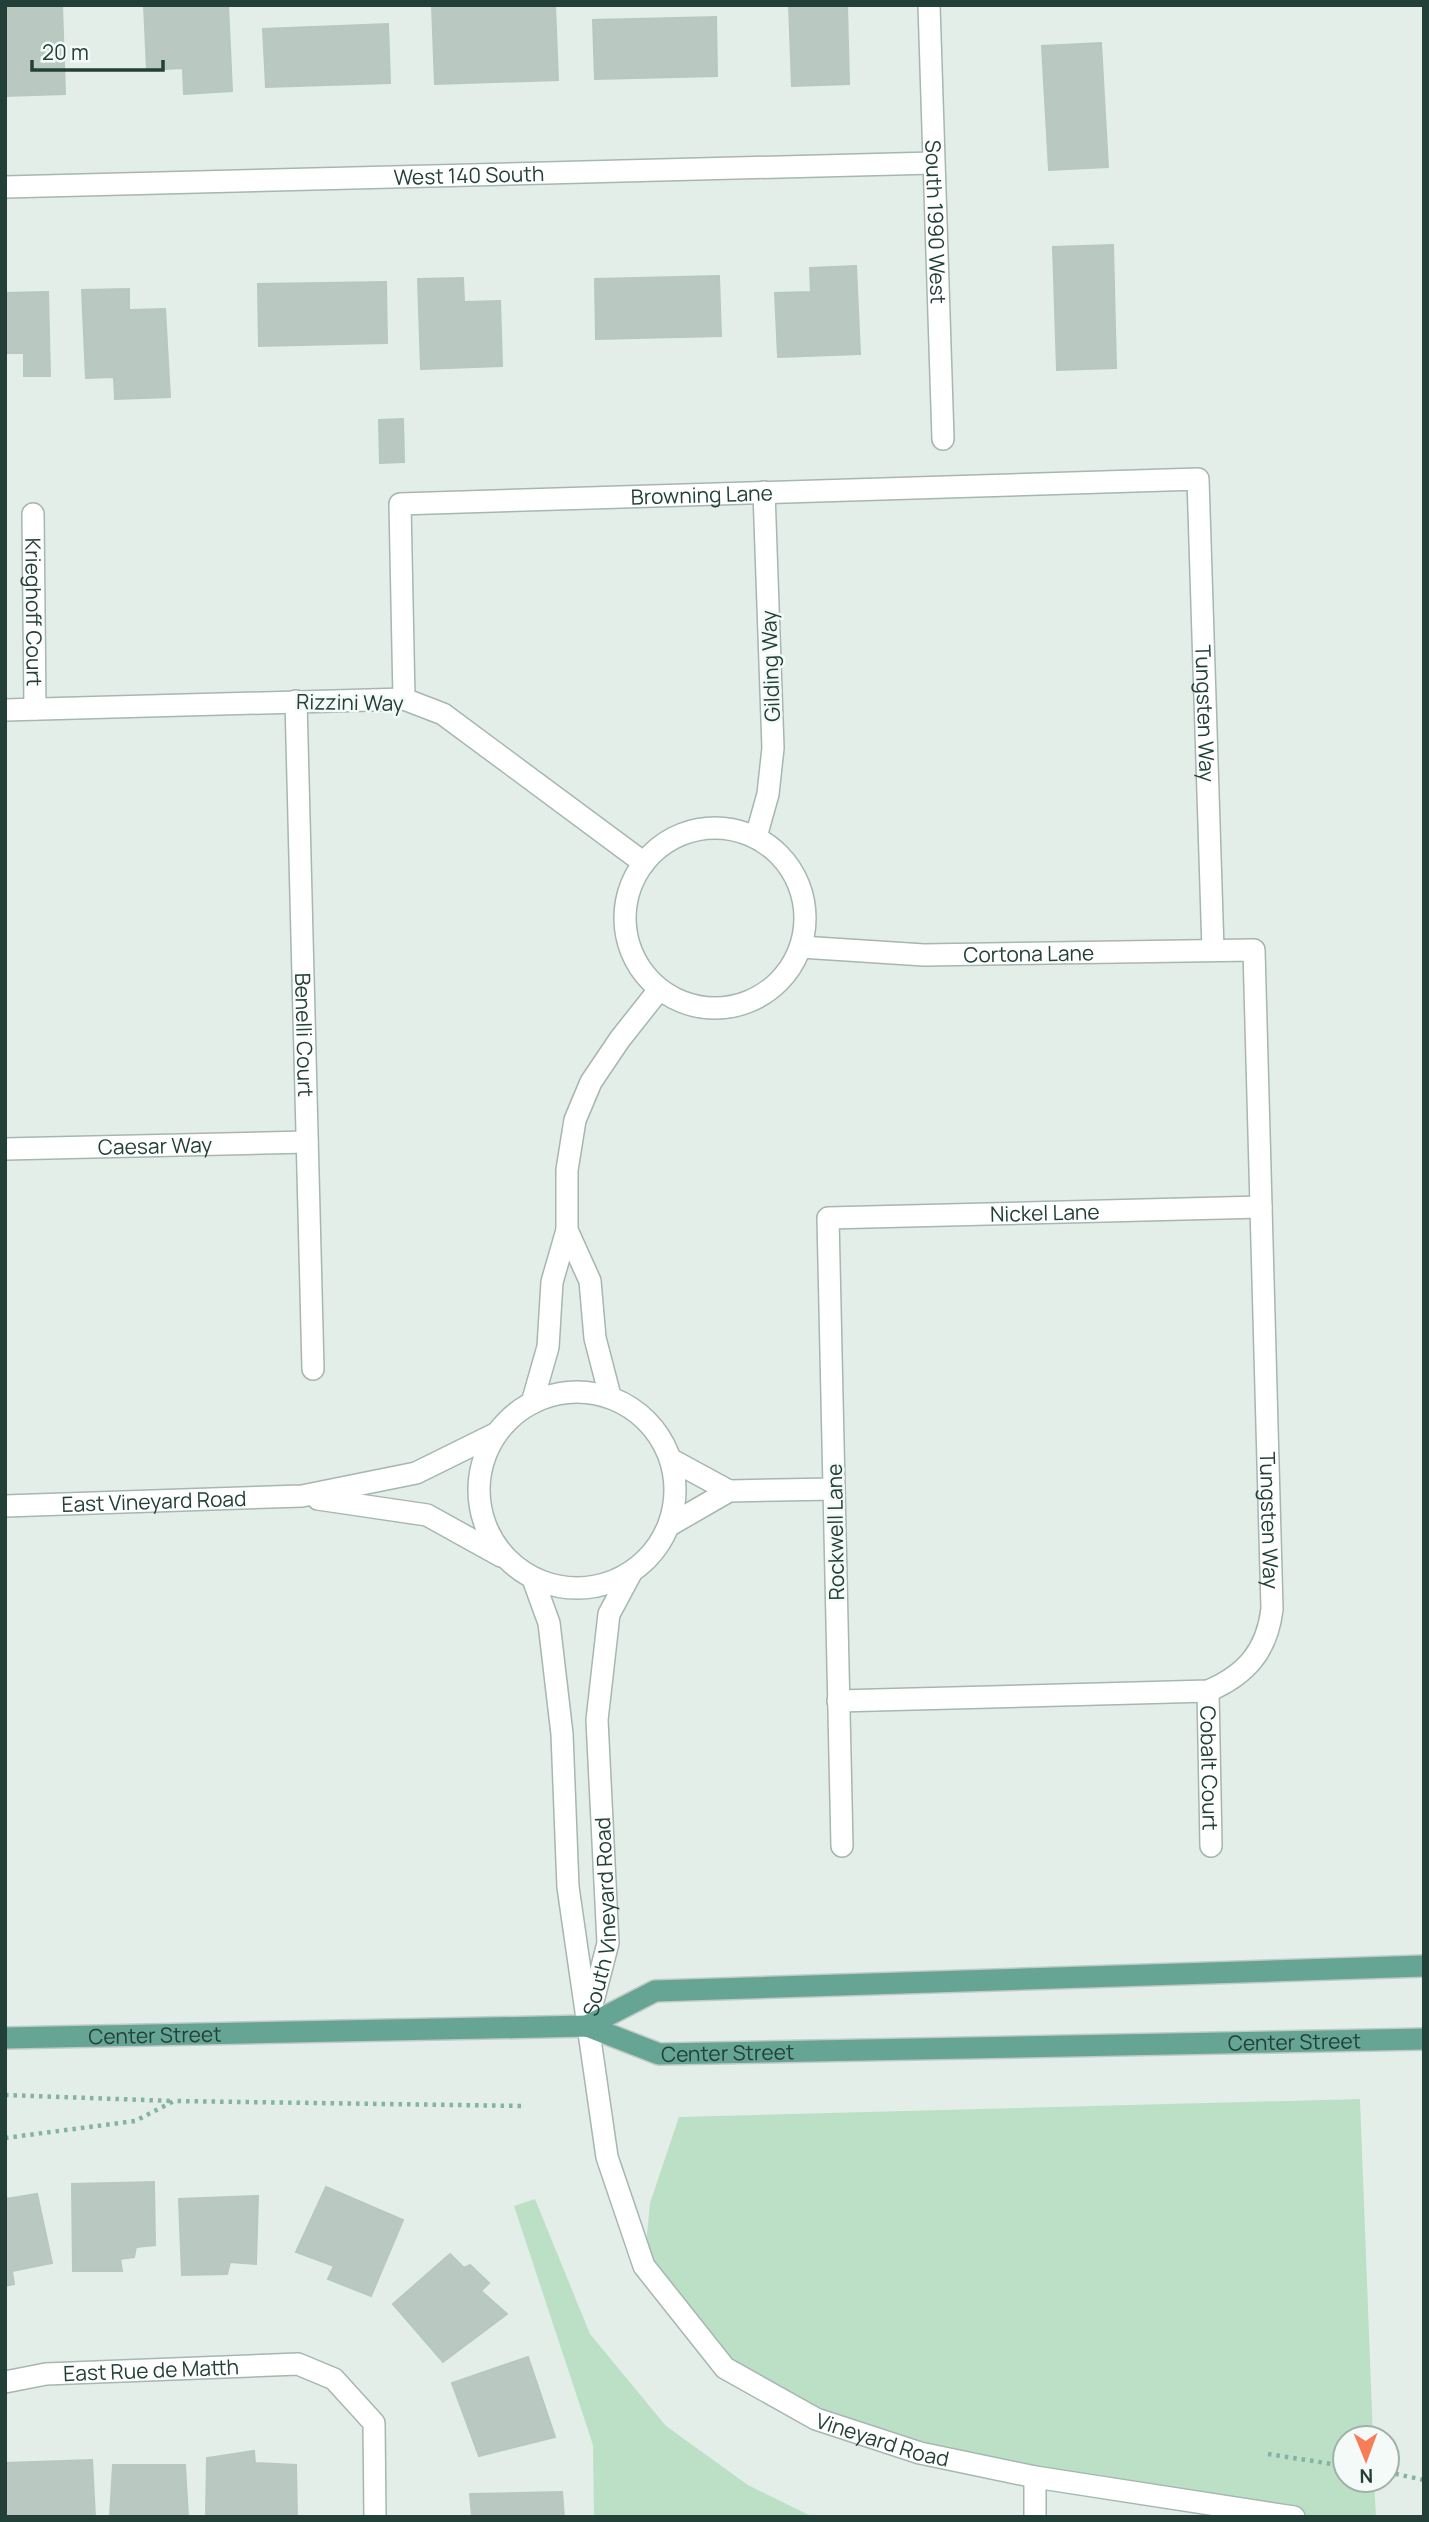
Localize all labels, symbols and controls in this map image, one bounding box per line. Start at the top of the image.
scale bar [32,28,163,72]
text: 20 m [42,38,89,66]
street label: South 1990 West [919,139,953,304]
street label: West 140 South [393,159,545,191]
street label: Browning Lane [630,478,773,511]
street label: Krieghoff Court [19,538,49,686]
street label: Gilding Way [754,610,786,722]
street label: Tungsten Way [1189,644,1222,783]
street label: Rizzini Way [296,687,404,717]
street label: Cortona Lane [963,938,1094,968]
street label: Benelli Court [289,972,320,1097]
street label: Caesar Way [98,1130,212,1161]
street label: Nickel Lane [990,1197,1100,1228]
street label: Tungsten Way [1254,1451,1285,1590]
street label: Rockwell Lane [820,1463,850,1601]
street label: East Vineyard Road [61,1484,247,1518]
street label: Cobalt Court [1194,1705,1225,1831]
street label: South Vineyard Road [576,1816,622,2019]
street label: Center Street [88,2020,222,2050]
street label: Center Street [1228,2026,1361,2057]
street label: Center Street [661,2037,795,2068]
street label: East Rue de Matth [63,2352,240,2387]
street label: Vineyard Road [813,2406,952,2473]
north arrow [1331,2424,1401,2494]
text: N [1359,2463,1373,2489]

